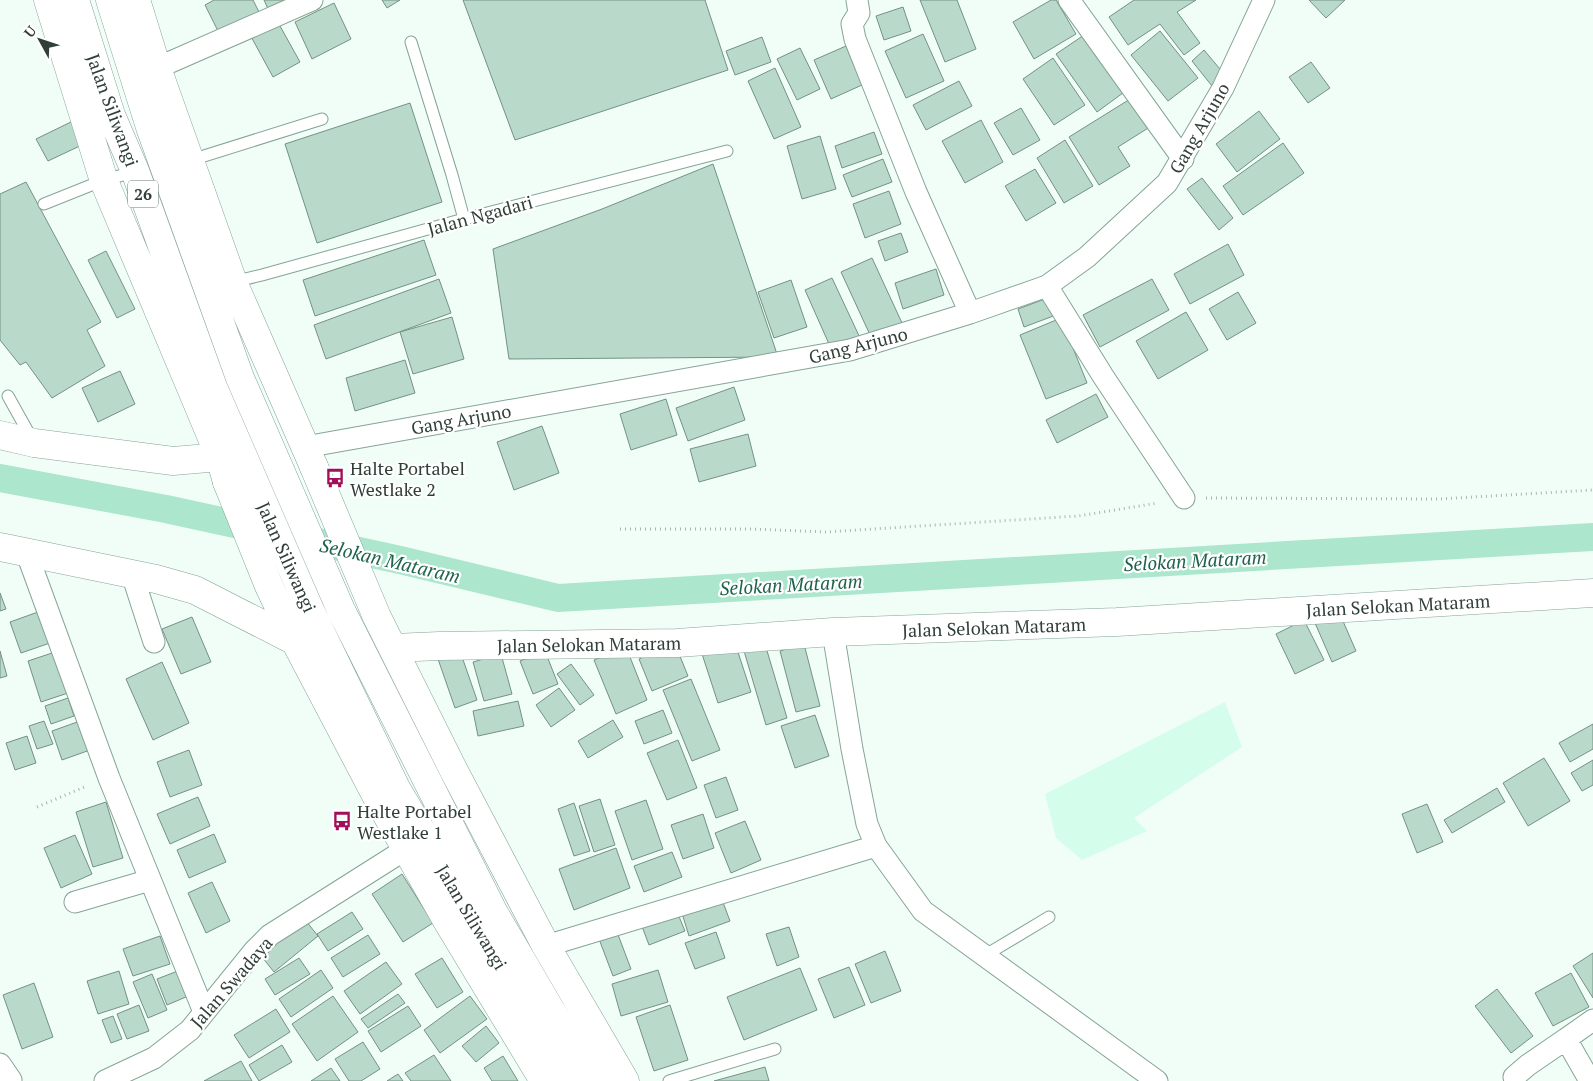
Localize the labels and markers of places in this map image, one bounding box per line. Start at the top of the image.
place label: Halte Portabel Westlake 2 [350,456,465,501]
bus stop icon: Halte Portabel Westlake 2 [324,467,346,489]
place label: Halte Portabel Westlake 1 [357,799,472,844]
bus stop icon: Halte Portabel Westlake 1 [331,810,353,832]

